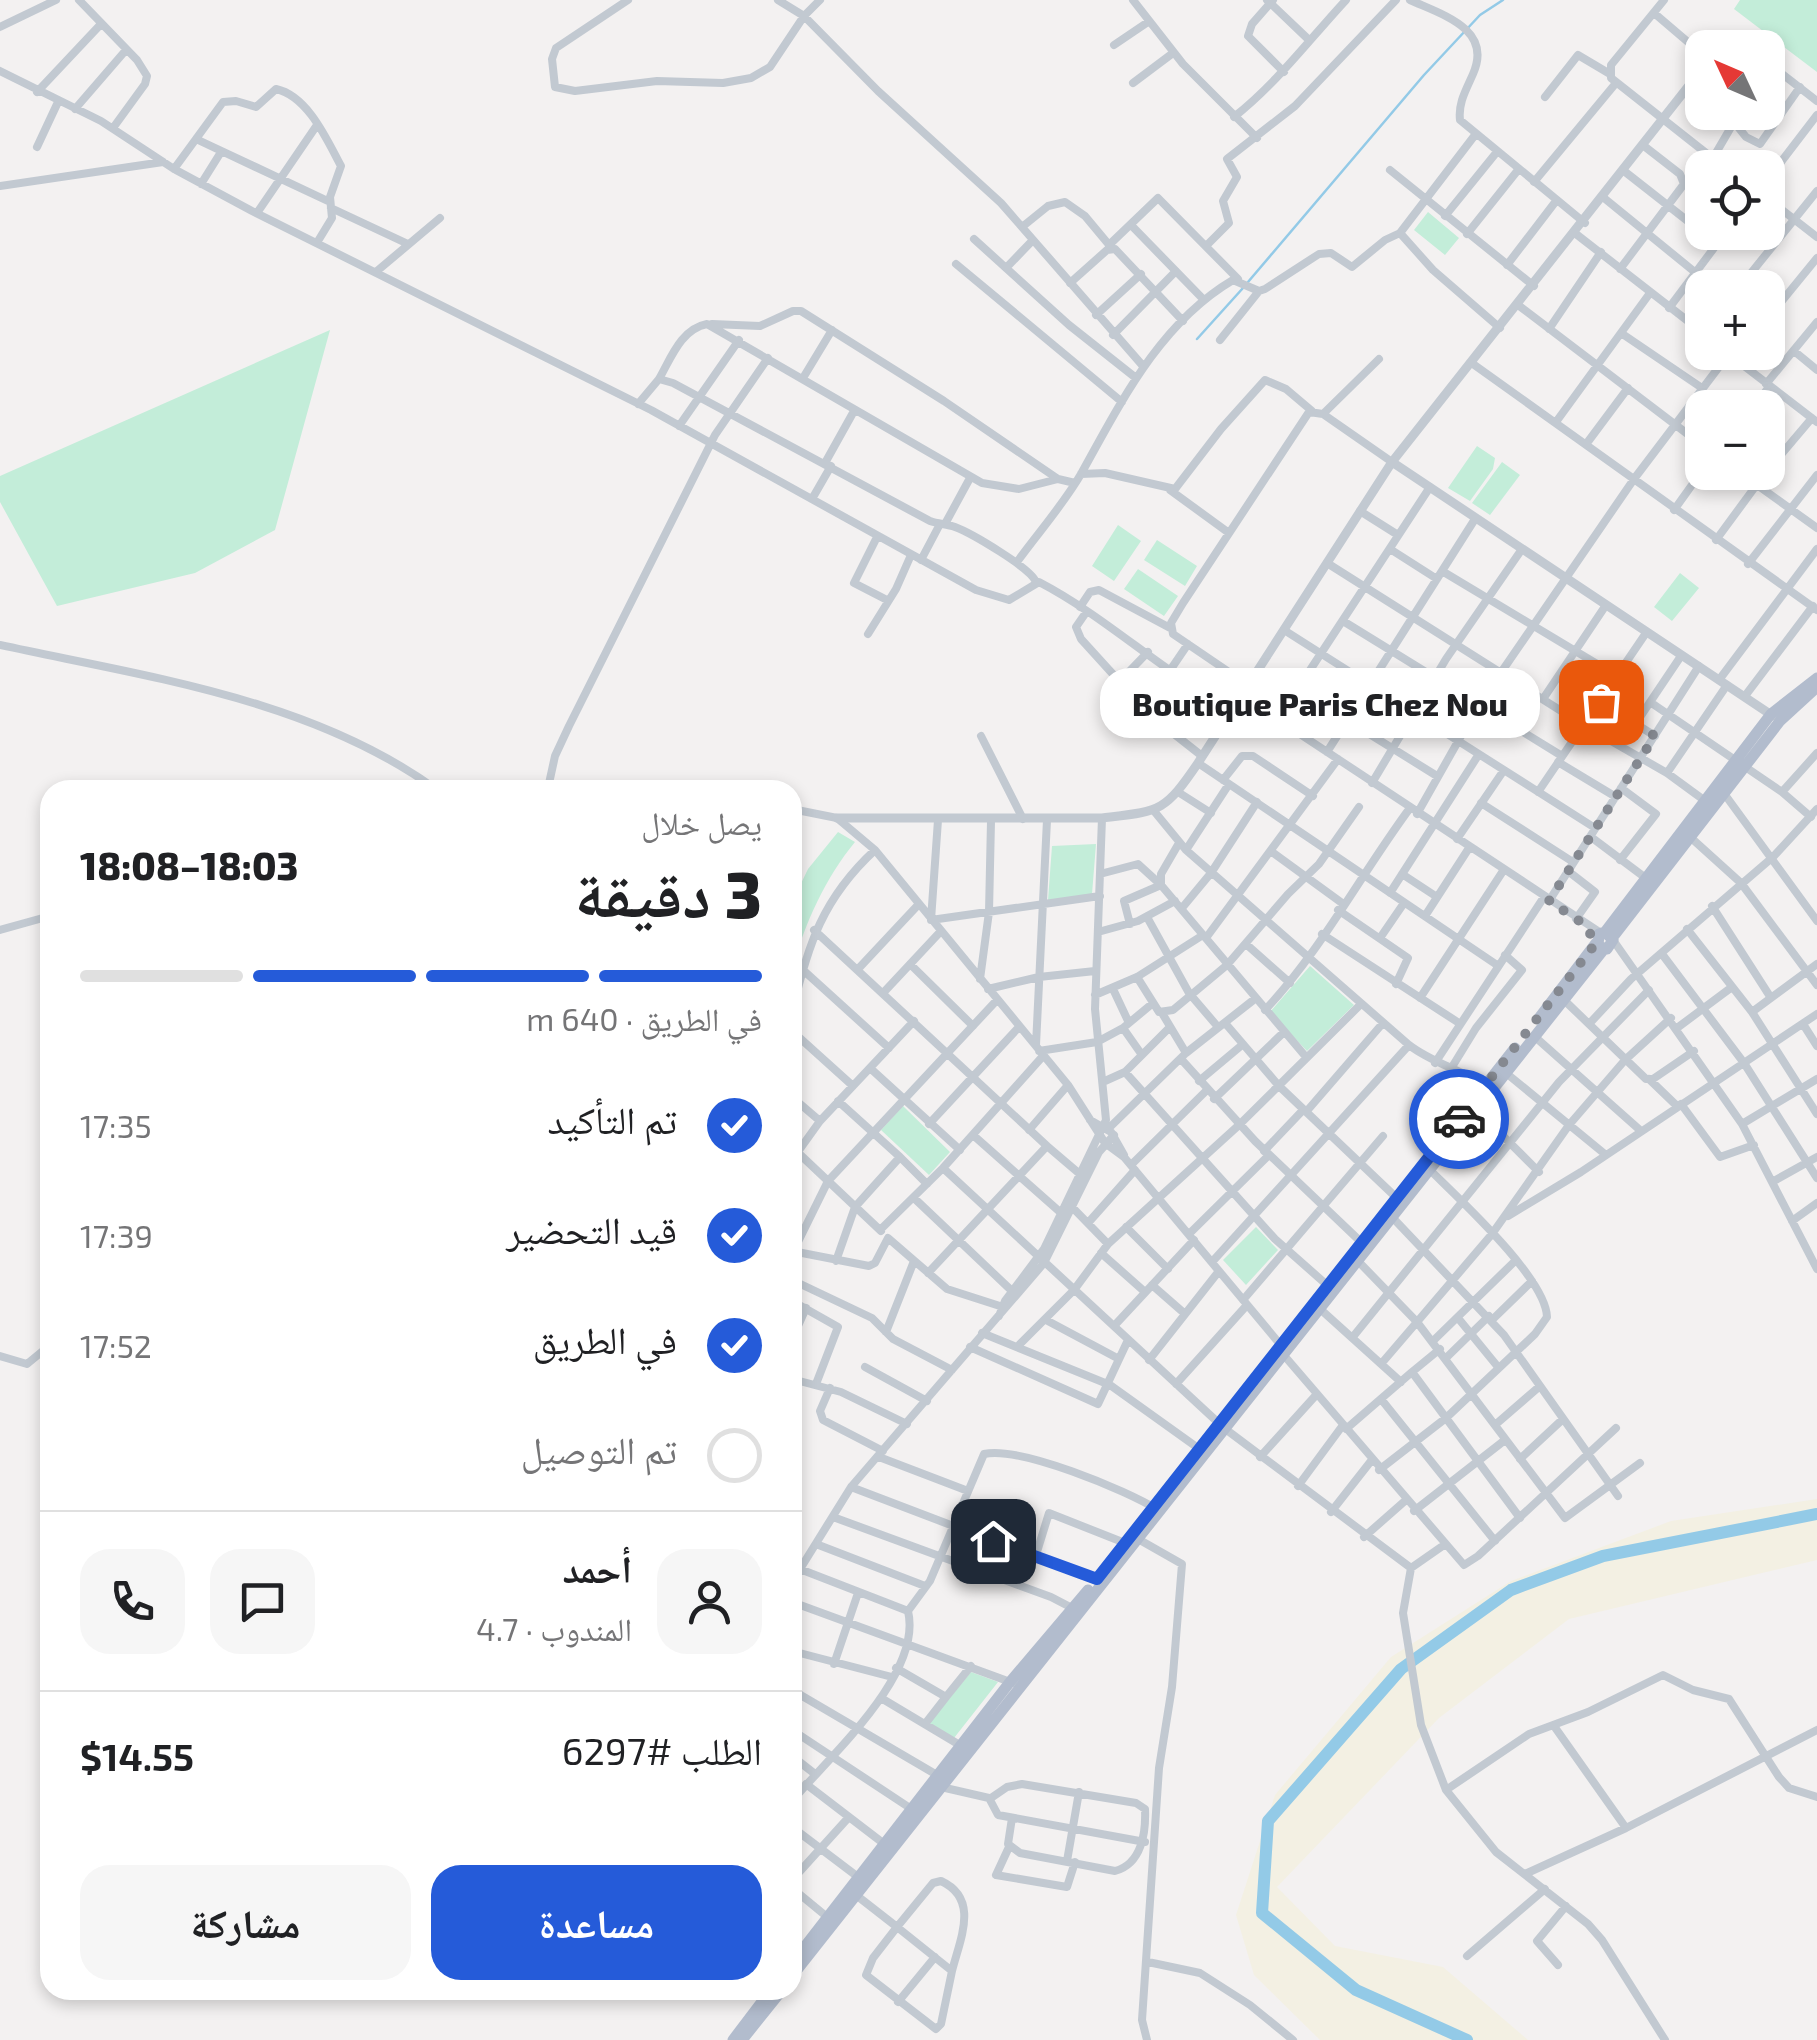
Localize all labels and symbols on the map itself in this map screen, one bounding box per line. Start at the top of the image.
north arrow [1685,30,1785,130]
pin [1559,660,1644,745]
callout: Boutique Paris Chez Nou [1101,667,1541,737]
courier [1409,1069,1509,1169]
pin [951,1499,1036,1584]

